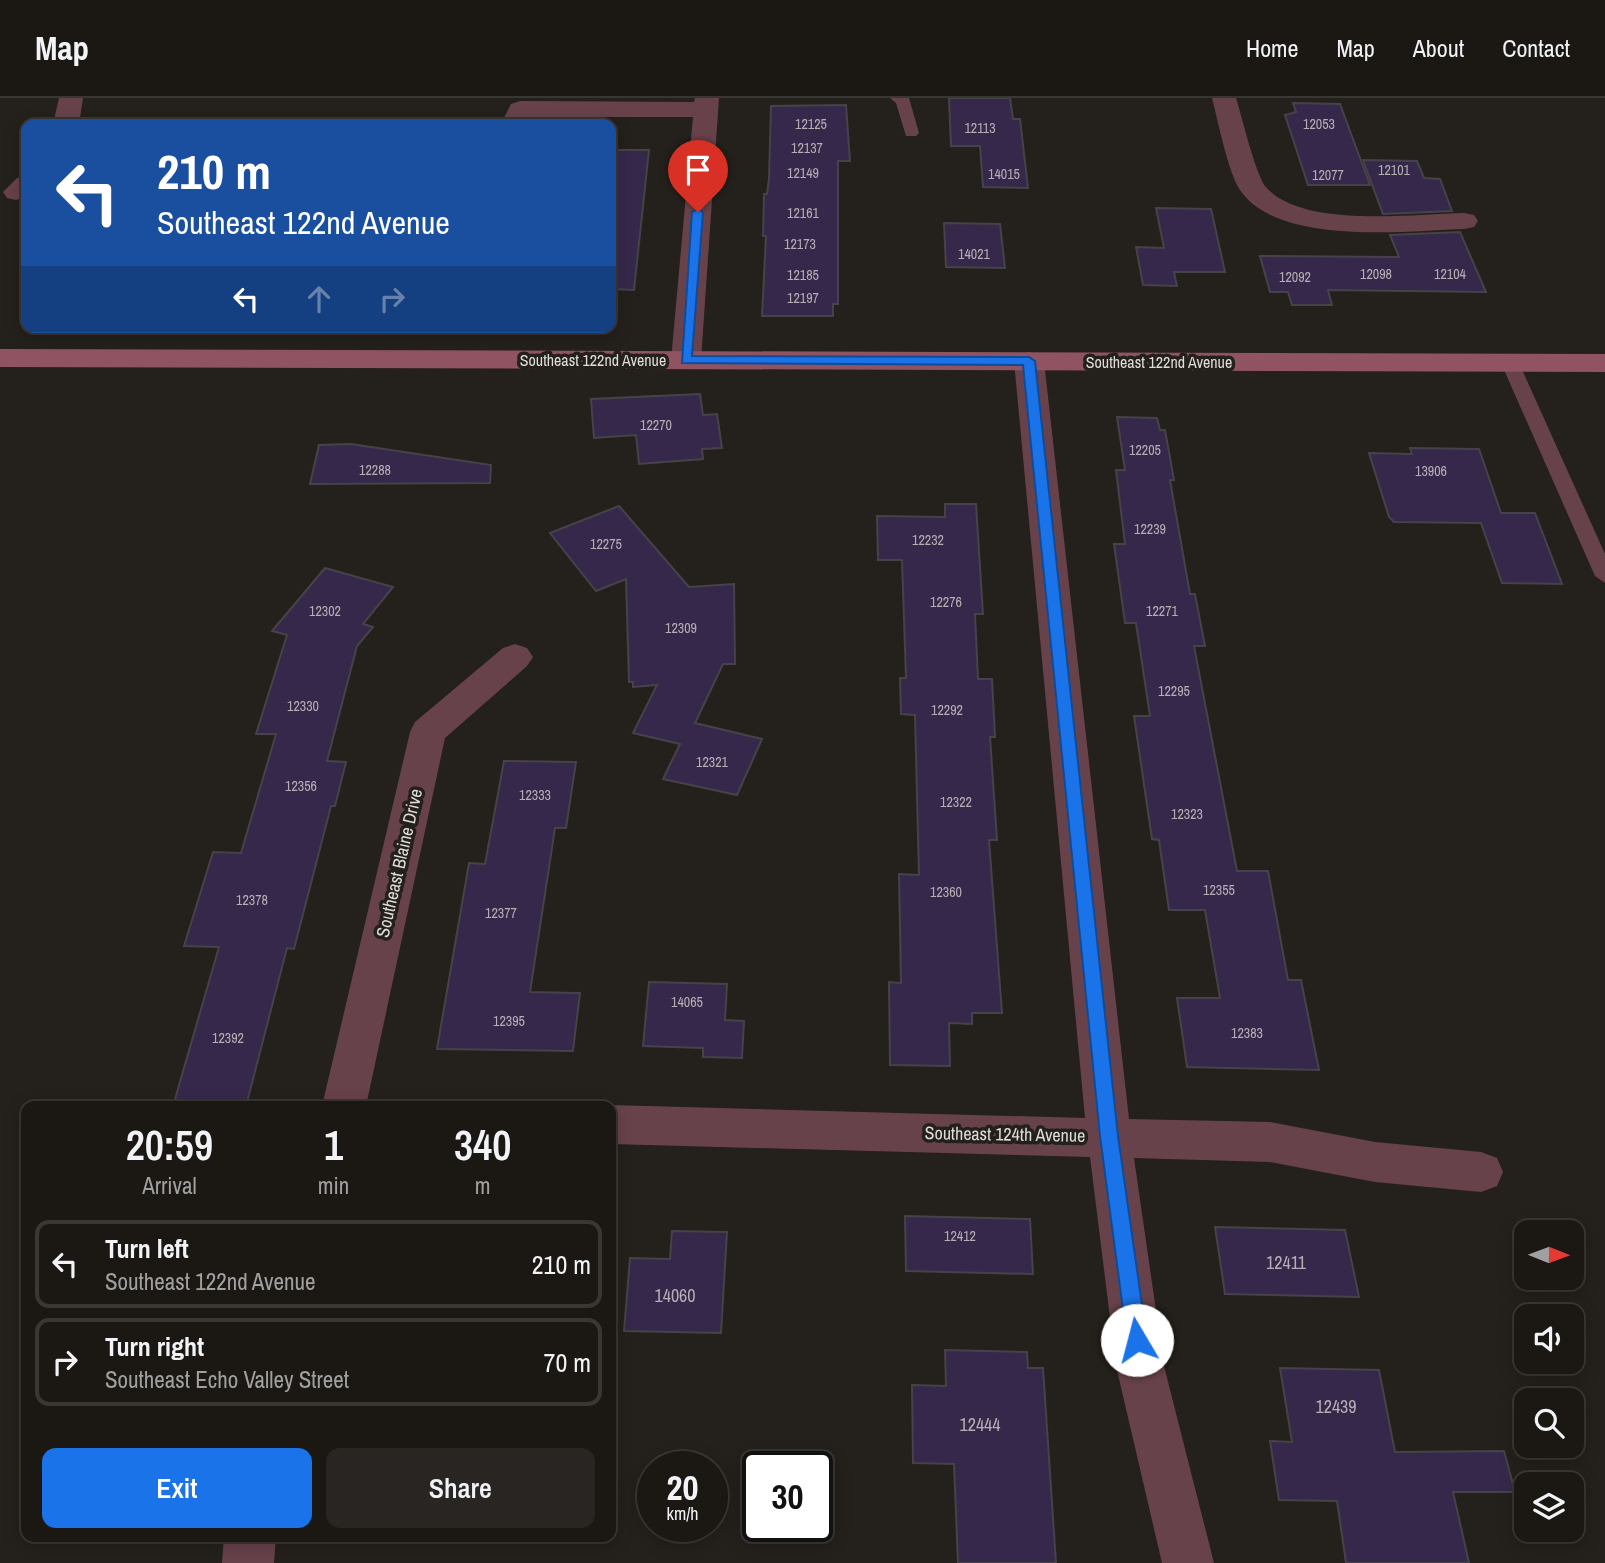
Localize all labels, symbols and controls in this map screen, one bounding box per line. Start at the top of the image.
text: Map [35,26,89,70]
text: Home [1246,32,1298,64]
text: Map [1336,32,1375,64]
text: About [1413,32,1464,64]
text: Contact [1502,32,1570,64]
house number: 12125 [795,115,827,133]
house number: 12053 [1303,115,1335,133]
house number: 12113 [964,119,996,137]
text: 210 m [157,138,271,204]
house number: 12137 [791,139,823,157]
pin [668,140,728,212]
icon: left [42,147,133,238]
icon: arrive [679,151,717,189]
house number: 12101 [1378,161,1411,179]
house number: 12149 [787,164,819,182]
house number: 14015 [988,165,1020,183]
house number: 12077 [1312,166,1344,184]
text: Southeast 122nd Avenue [157,201,450,244]
house number: 12161 [787,204,820,222]
house number: 12173 [784,235,816,253]
house number: 14021 [958,245,991,263]
house number: 12098 [1360,265,1392,283]
house number: 12104 [1434,265,1467,283]
house number: 12185 [787,266,819,284]
house number: 12092 [1279,268,1311,286]
icon: left [227,280,265,318]
icon: ahead [300,280,338,318]
icon: right [373,280,411,318]
house number: 12197 [787,289,819,307]
street label: Southeast 122nd Avenue [520,349,666,371]
street label: Southeast 122nd Avenue [1086,351,1232,373]
house number: 12270 [640,416,672,434]
house number: 12205 [1129,441,1161,459]
house number: 12288 [359,461,391,479]
house number: 13906 [1415,462,1447,480]
house number: 12239 [1134,520,1166,538]
house number: 12232 [912,531,944,549]
house number: 12275 [590,535,622,553]
house number: 12276 [930,593,962,611]
house number: 12302 [309,602,341,620]
house number: 12271 [1146,602,1179,620]
house number: 12309 [665,619,697,637]
house number: 12295 [1158,682,1190,700]
house number: 12330 [287,697,319,715]
house number: 12292 [931,701,963,719]
house number: 12321 [696,753,729,771]
house number: 12356 [285,777,317,795]
street label: Southeast Blaine Drive [370,786,428,940]
house number: 12333 [519,786,551,804]
house number: 12322 [940,793,972,811]
house number: 12323 [1171,805,1203,823]
house number: 12355 [1203,881,1235,899]
house number: 12360 [930,883,962,901]
house number: 12378 [236,891,268,909]
house number: 12377 [485,904,517,922]
house number: 14065 [671,993,703,1011]
house number: 12395 [493,1012,525,1030]
house number: 12383 [1231,1024,1263,1042]
house number: 12392 [212,1029,244,1047]
text: 20:59 [126,1117,213,1173]
text: 1 [324,1117,343,1173]
text: 340 [454,1117,511,1173]
street label: Southeast 124th Avenue [924,1120,1086,1148]
text: Arrival [142,1170,197,1201]
text: min [318,1170,349,1201]
text: m [475,1170,490,1201]
north arrow [1514,1220,1584,1290]
map controls [1514,1220,1584,1542]
house number: 12412 [944,1227,976,1245]
text: Turn left [105,1231,189,1266]
icon: left [46,1245,84,1283]
text: 210 m [532,1247,591,1282]
house number: 12411 [1266,1250,1307,1275]
text: Southeast 122nd Avenue [105,1266,315,1297]
house number: 14060 [654,1283,696,1308]
position arrow [1100,1303,1174,1377]
button: sound [1514,1304,1584,1374]
text: Turn right [105,1329,204,1364]
icon: right [46,1343,84,1381]
text: 70 m [544,1345,591,1380]
text: Southeast Echo Valley Street [105,1364,349,1395]
button: search [1514,1388,1584,1458]
house number: 12439 [1315,1394,1357,1419]
house number: 12444 [959,1412,1001,1437]
button: Exit [42,1448,312,1528]
button: Share [326,1448,595,1528]
speed limit sign: 30 [742,1451,833,1542]
text: 20 [667,1464,698,1511]
button: layers [1514,1472,1584,1542]
text: km/h [667,1501,699,1526]

